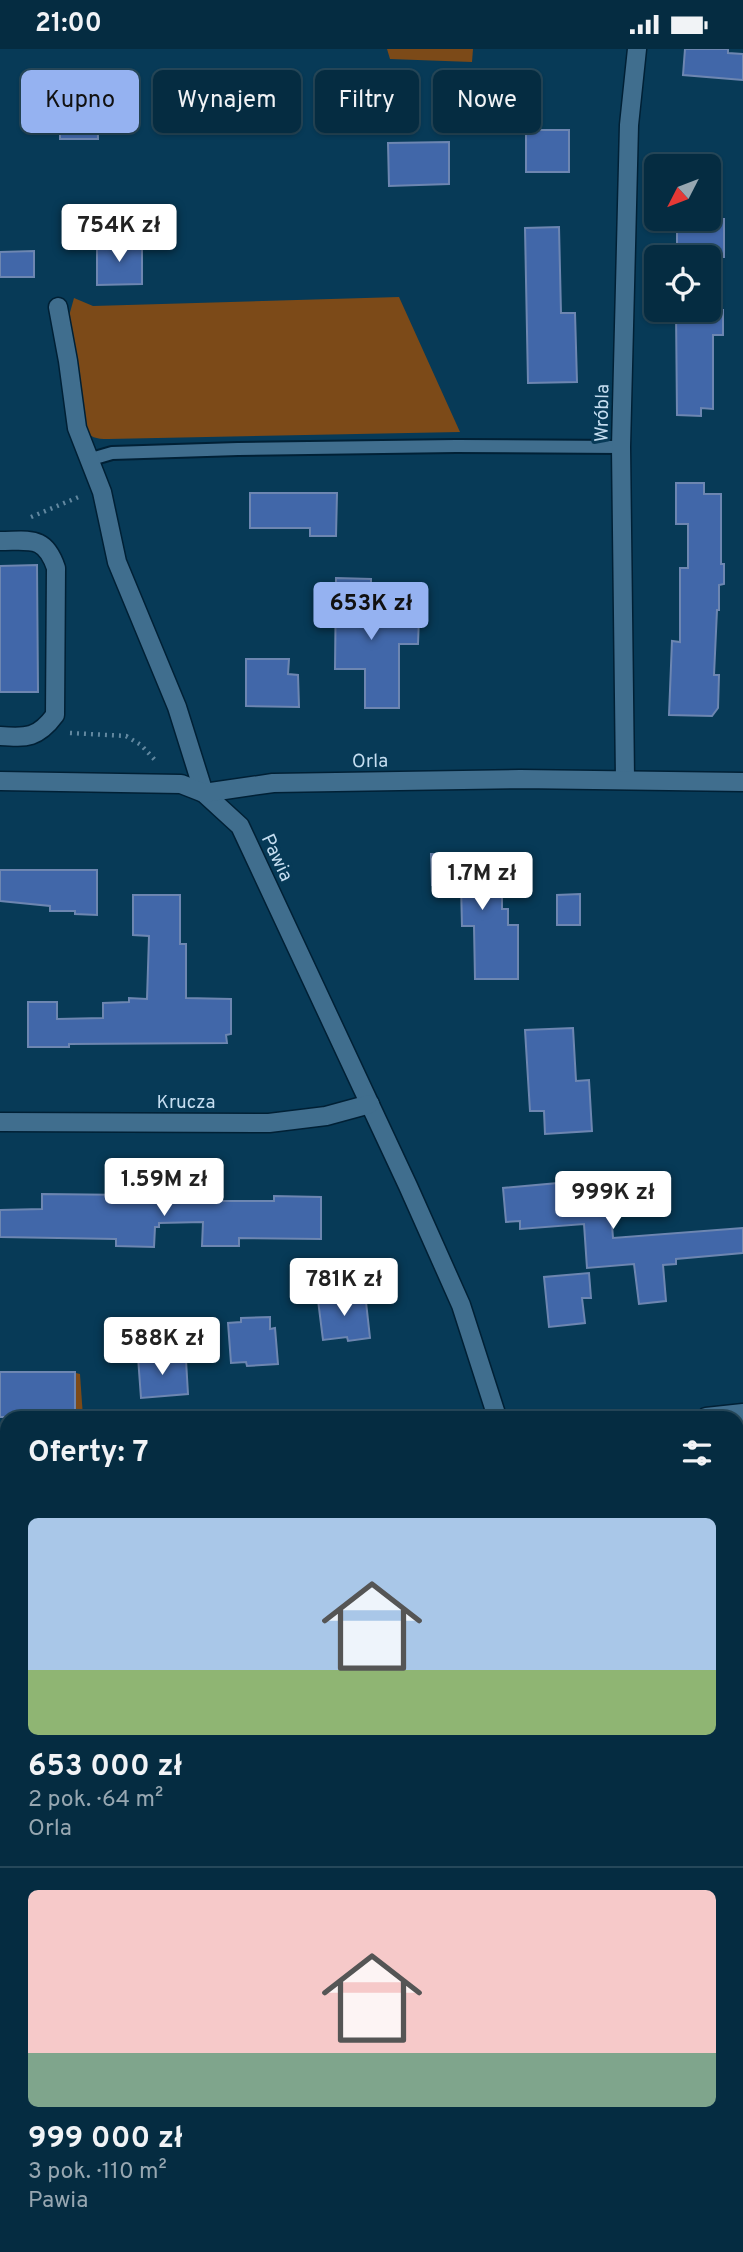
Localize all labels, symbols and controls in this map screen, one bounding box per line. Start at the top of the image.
text: 21:00 [35,8,102,41]
chip: Kupno [21,70,139,133]
chip: Wynajem [153,70,301,133]
chip: Filtry [315,70,419,133]
chip: Nowe [433,70,541,133]
north arrow [644,154,721,231]
map controls [644,154,721,322]
pin: 754K zł [54,205,184,264]
text: 754K zł [78,212,160,241]
button: locate [644,245,721,322]
street label: Wróbla [590,384,616,442]
pin: 653K zł [306,583,436,642]
text: 653K zł [329,590,413,619]
street label: Orla [352,750,388,774]
street label: Pawia [255,830,298,885]
pin: 1.7M zł [417,853,547,912]
text: 1.7M zł [448,860,516,889]
street label: Krucza [156,1091,216,1115]
pin: 1.59M zł [92,1159,236,1218]
text: 1.59M zł [121,1166,207,1195]
pin: 999K zł [548,1171,678,1231]
text: 999K zł [571,1179,655,1208]
pin: 781K zł [279,1259,409,1318]
text: 781K zł [306,1266,382,1295]
pin: 588K zł [97,1317,227,1377]
text: 588K zł [120,1325,204,1354]
icon: filters [678,1434,716,1472]
text: Oferty: 7 [28,1435,149,1472]
icon: home [309,1563,435,1689]
text: 653 000 zł [28,1749,182,1786]
text: 2 pok. · 64 m² [28,1786,163,1815]
text: Orla [28,1815,72,1844]
icon: home [309,1935,435,2061]
text: 999 000 zł [28,2121,183,2158]
text: 3 pok. · 110 m² [28,2158,167,2187]
text: Pawia [28,2187,88,2216]

